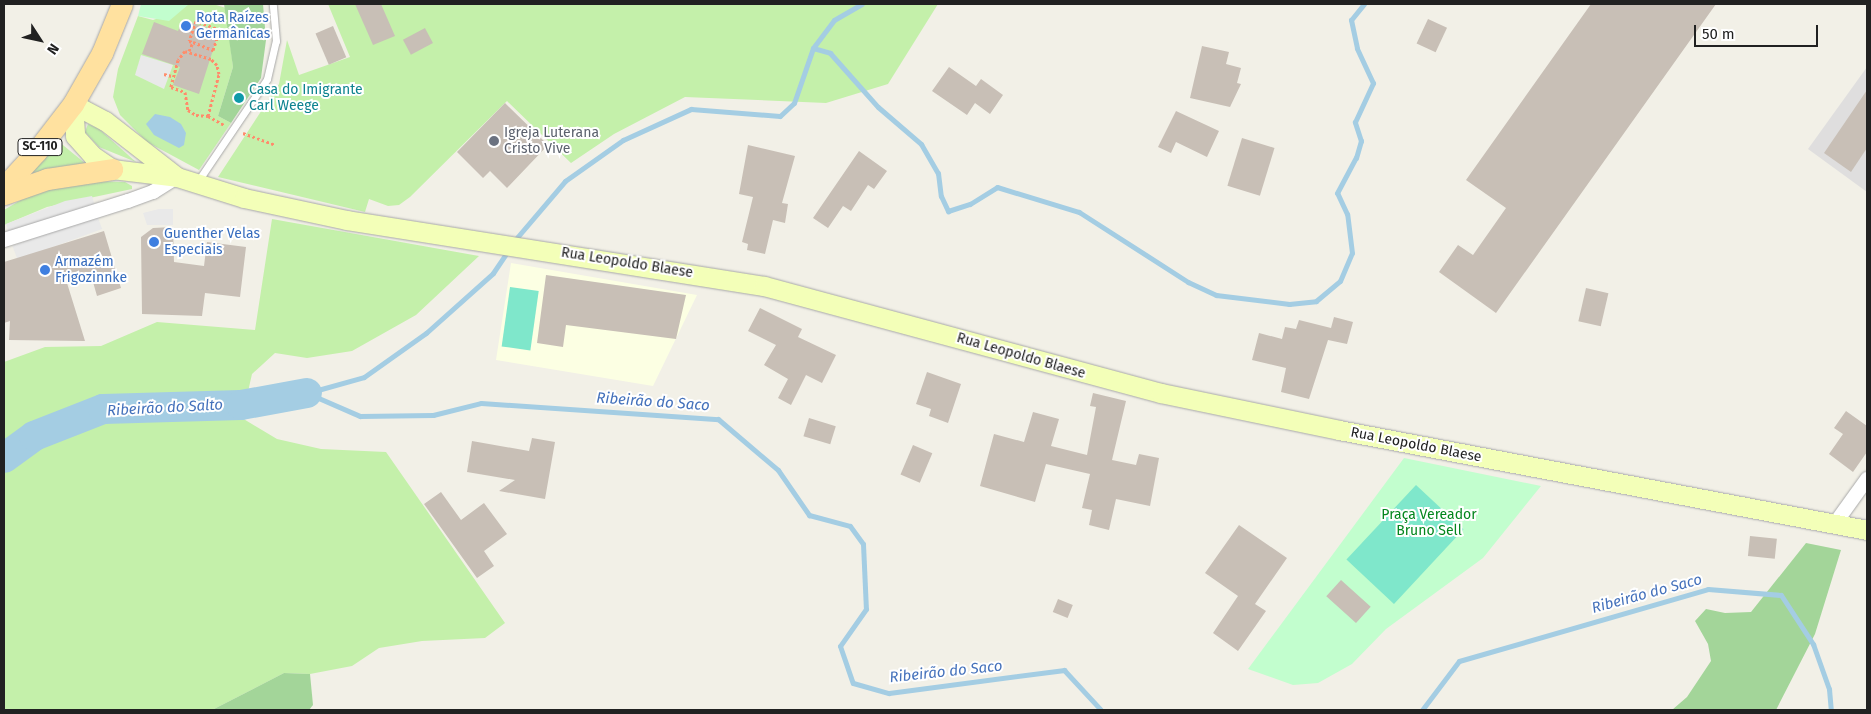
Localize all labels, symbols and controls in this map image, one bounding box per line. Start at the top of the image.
place label: Rota Raízes Germânicas [196,10,270,42]
north arrow [15,15,65,65]
scale bar [1696,15,1820,47]
marker: Rota Raízes Germânicas [180,20,192,32]
text: 50 m [1702,25,1735,43]
text: N [43,40,62,58]
place label: Casa do Imigrante Carl Weege [249,82,363,114]
marker: Casa do Imigrante Carl Weege [233,92,245,104]
place label: Igreja Luterana Cristo Vive [504,125,599,158]
marker: Igreja Luterana Cristo Vive [488,135,500,147]
road number: SC-110 [16,138,64,156]
place label: Guenther Velas Especiais [164,226,260,258]
marker: Guenther Velas Especiais [148,236,160,248]
street label: Rua Leopoldo Blaese [560,244,694,282]
place label: Armazém Frigozinnke [55,254,127,286]
marker: Armazém Frigozinnke [39,264,51,276]
street label: Rua Leopoldo Blaese [955,330,1087,382]
water label: Ribeirão do Saco [596,389,710,415]
water label: Ribeirão do Salto [107,396,223,420]
street label: Rua Leopoldo Blaese [1349,424,1483,466]
park label: Praça Vereador Bruno Sell [1381,507,1477,540]
water label: Ribeirão do Saco [1590,571,1704,617]
water label: Ribeirão do Saco [889,657,1003,687]

